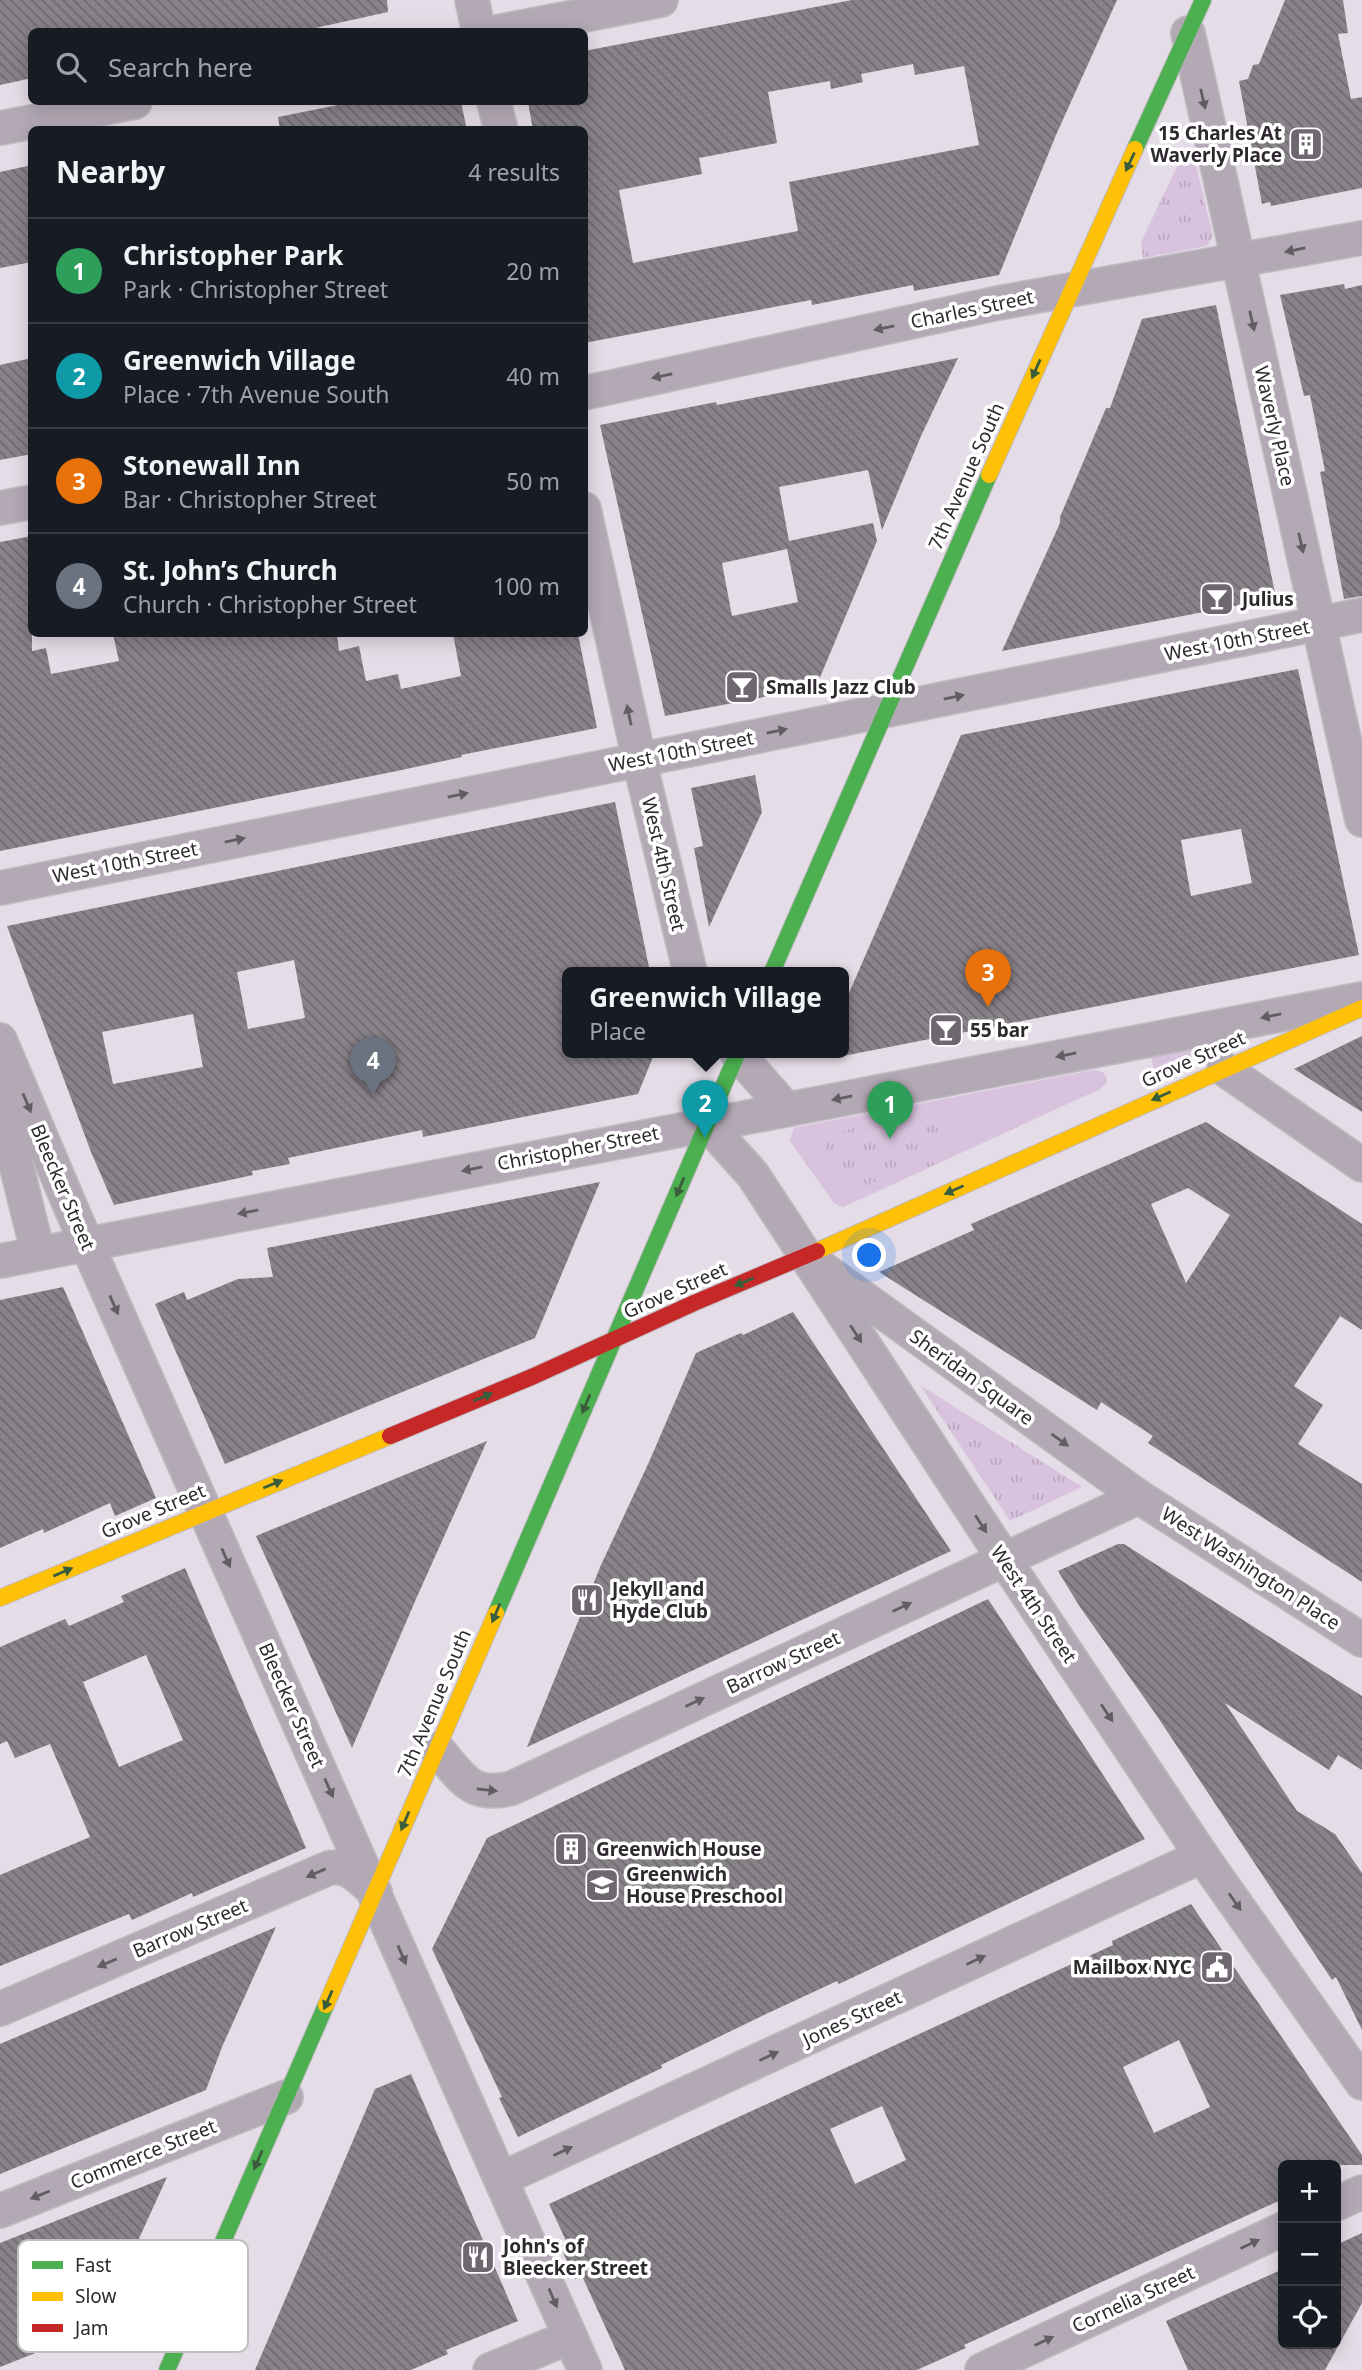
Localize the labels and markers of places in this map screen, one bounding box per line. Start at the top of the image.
place label: 15 Charles At Waverly Place [1151,120,1282,168]
building icon: 15 Charles At Waverly Place [1287,125,1325,163]
bar icon: Julius [1198,580,1236,618]
place label: Julius [1240,586,1294,612]
bar icon: Smalls Jazz Club [723,668,761,706]
place label: Smalls Jazz Club [766,674,916,700]
pin: 3 [965,949,1011,1007]
bar icon: 55 bar [927,1011,965,1049]
place label: 55 bar [970,1017,1029,1043]
pin: 4 [350,1037,396,1095]
pin: 2 [682,1080,728,1138]
pin: 1 [867,1081,913,1139]
place label: Jekyll and Hyde Club [610,1576,708,1624]
restaurant icon: Jekyll and Hyde Club [568,1581,606,1619]
building icon: Greenwich House [552,1830,590,1868]
place label: Greenwich House [596,1836,762,1862]
place label: Greenwich House Preschool [626,1861,783,1909]
school or university icon: Greenwich House Preschool [583,1866,621,1904]
public building icon: Mailbox NYC [1198,1948,1236,1986]
place label: Mailbox NYC [1073,1954,1192,1980]
place label: John's of Bleecker Street [501,2233,648,2281]
restaurant icon: John's of Bleecker Street [459,2238,497,2276]

